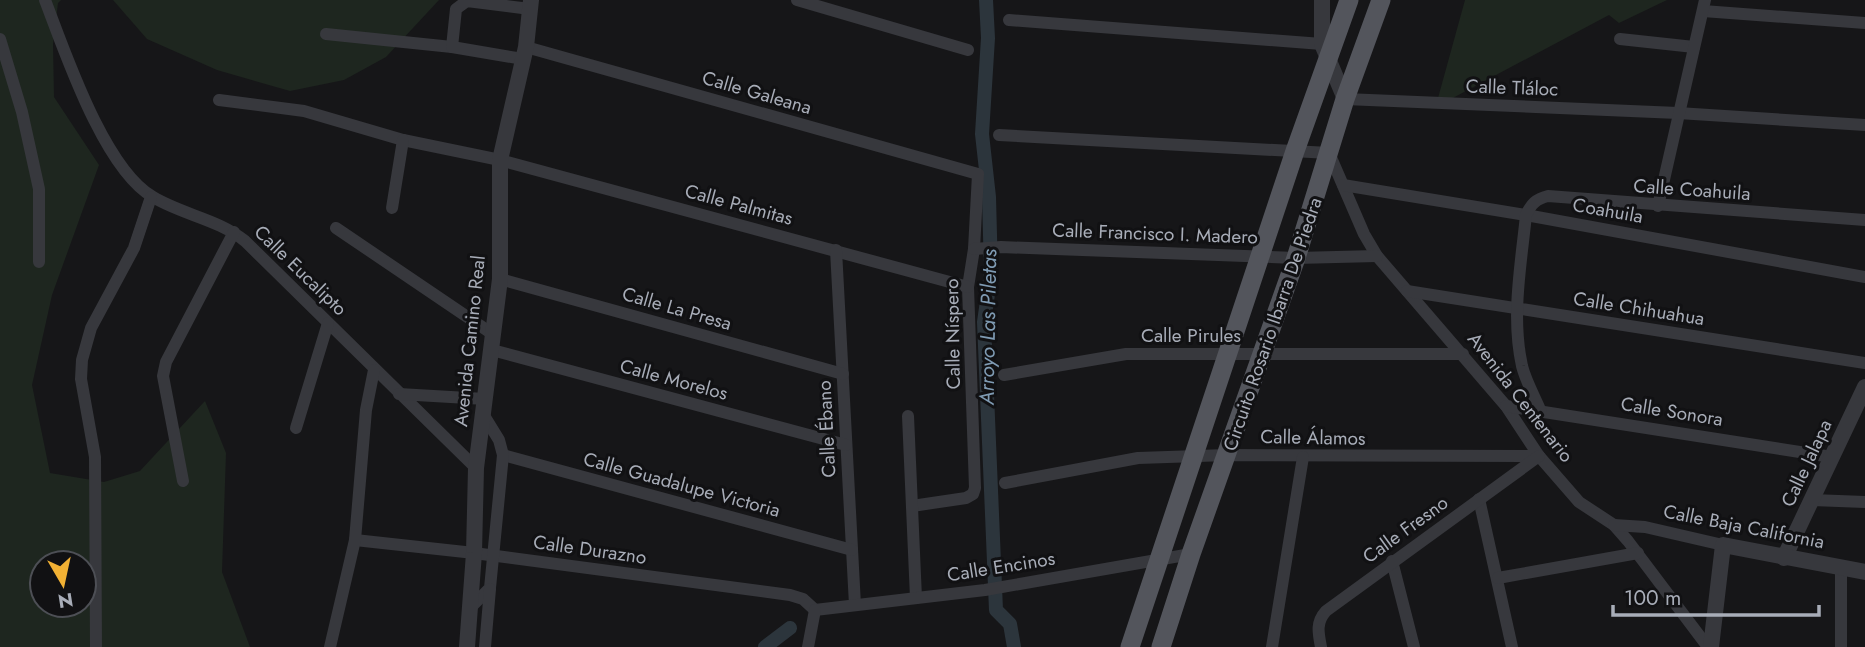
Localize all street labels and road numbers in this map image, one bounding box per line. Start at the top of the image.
street label: Calle Galeana [699,64,815,121]
street label: Calle Tláloc [1465,72,1559,103]
street label: Calle Coahuila [1633,172,1751,207]
street label: Calle Palmitas [682,177,796,232]
street label: Coahuila [1571,191,1645,230]
street label: Circuito Rosario Ibarra De Piedra [1216,194,1329,455]
street label: Calle Francisco I. Madero [1052,216,1258,251]
street label: Calle Eucalipto [248,219,353,322]
street label: Avenida Camino Real [447,254,492,428]
street label: Calle Níspero [938,278,967,390]
street label: Calle La Presa [619,280,735,337]
street label: Calle Chihuahua [1571,285,1706,332]
street label: Calle Pirules [1141,322,1241,349]
street label: Avenida Centenario [1461,327,1580,468]
street label: Calle Morelos [617,352,731,407]
street label: Calle Ébano [810,380,843,478]
street label: Calle Sonora [1619,390,1725,433]
street label: Calle Jalapa [1774,415,1838,511]
street label: Calle Álamos [1260,423,1366,452]
street label: Calle Guadalupe Victoria [580,445,783,524]
street label: Calle Fresno [1357,489,1453,570]
street label: Calle Baja California [1661,498,1827,555]
street label: Calle Durazno [532,528,648,571]
street label: Calle Encinos [945,545,1057,588]

